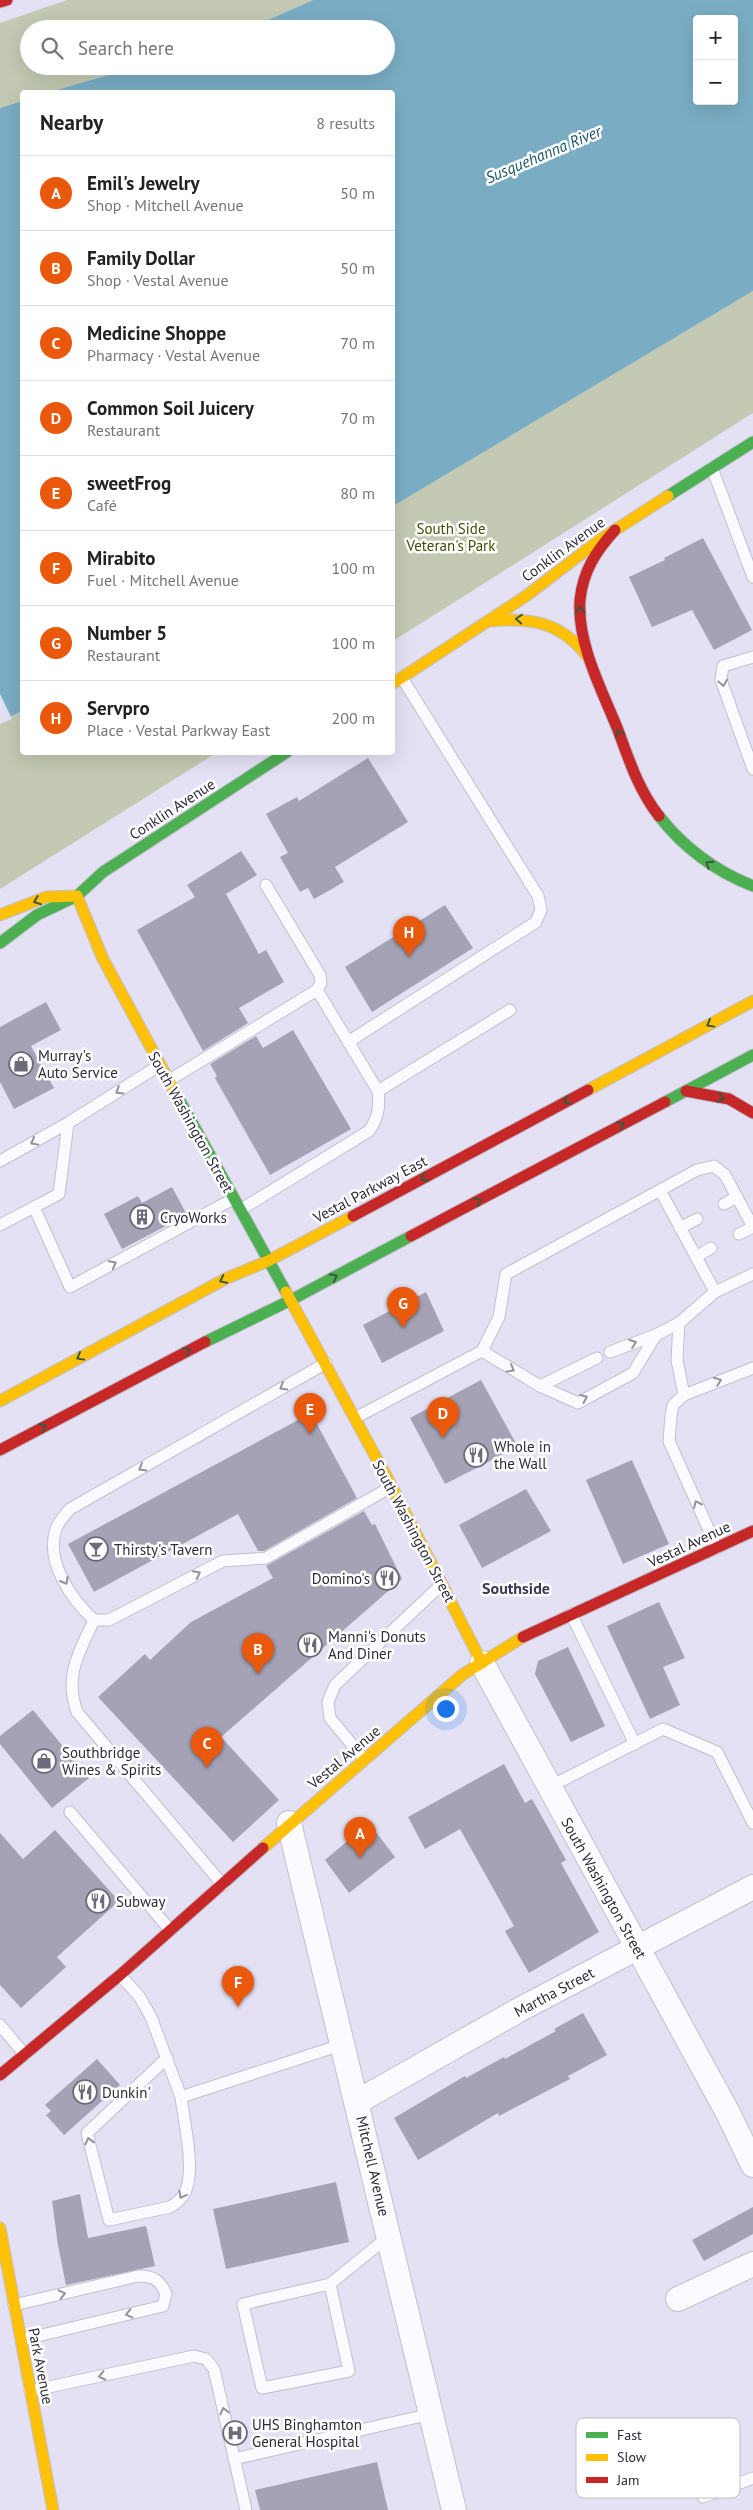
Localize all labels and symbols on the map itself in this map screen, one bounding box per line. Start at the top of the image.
water label: Susquehanna River [482,120,605,187]
street label: Conklin Avenue [518,512,608,586]
park label: South Side Veteran's Park [406,519,496,555]
one-way arrow [575,606,585,614]
one-way arrow [515,613,523,624]
one-way arrow [718,678,728,687]
one-way arrow [615,729,625,738]
street label: Conklin Avenue [126,774,218,844]
one-way arrow [706,861,715,870]
one-way arrow [34,895,42,905]
pin: H [393,916,425,957]
one-way arrow [707,1018,716,1028]
place label: Murray's Auto Service [38,1046,118,1082]
street label: South Washington Street [144,1048,238,1196]
shop icon: Murray's Auto Service [8,1051,34,1077]
one-way arrow [115,1085,124,1095]
one-way arrow [717,1092,726,1103]
one-way arrow [563,1095,572,1105]
one-way arrow [616,1121,625,1131]
one-way arrow [30,1136,39,1146]
street label: Vestal Parkway East [309,1151,430,1227]
one-way arrow [420,1172,429,1182]
one-way arrow [472,1197,481,1207]
building icon: CryoWorks [129,1204,155,1230]
place label: CryoWorks [160,1208,227,1227]
one-way arrow [108,1260,117,1270]
one-way arrow [220,1274,229,1284]
one-way arrow [329,1274,338,1284]
pin: G [387,1287,419,1328]
one-way arrow [628,1339,637,1349]
one-way arrow [182,1347,191,1357]
one-way arrow [77,1351,86,1361]
one-way arrow [505,1362,514,1372]
one-way arrow [714,1377,722,1387]
one-way arrow [280,1381,289,1391]
pin: E [294,1393,326,1434]
one-way arrow [579,1394,588,1405]
pin: D [427,1397,459,1438]
one-way arrow [38,1423,47,1433]
place label: Whole in the Wall [494,1437,551,1473]
restaurant icon: Whole in the Wall [463,1442,489,1468]
street label: South Washington Street [368,1457,460,1605]
one-way arrow [139,1462,148,1472]
one-way arrow [693,1500,704,1509]
street label: Vestal Avenue [644,1517,733,1572]
bar icon: Thirsty's Tavern [83,1536,109,1562]
place label: Thirsty's Tavern [114,1540,212,1559]
restaurant icon: Domino's [374,1565,400,1591]
place label: Domino's [312,1569,370,1588]
one-way arrow [191,1570,200,1580]
one-way arrow [59,1576,69,1585]
district label: Southside [482,1578,550,1598]
place label: Manni's Donuts And Diner [328,1627,426,1663]
restaurant icon: Manni's Donuts And Diner [297,1632,323,1658]
pin: B [242,1633,274,1674]
your location [433,1696,459,1722]
street label: Vestal Avenue [303,1721,384,1793]
pin: C [191,1727,223,1768]
place label: Southbridge Wines & Spirits [62,1743,161,1779]
shop icon: Southbridge Wines & Spirits [31,1748,57,1774]
street label: South Washington Street [557,1814,651,1962]
pin: A [344,1817,376,1858]
restaurant icon: Subway [85,1888,111,1914]
place label: Subway [116,1892,165,1911]
street label: Martha Street [511,1963,597,2021]
pin: F [222,1966,254,2007]
restaurant icon: Dunkin' [72,2079,98,2105]
place label: Dunkin' [102,2083,151,2102]
street label: Mitchell Avenue [352,2114,394,2218]
one-way arrow [84,2136,95,2145]
one-way arrow [178,2189,188,2198]
one-way arrow [57,2289,66,2300]
one-way arrow [125,2308,134,2319]
street label: Park Avenue [24,2326,58,2406]
one-way arrow [98,2370,107,2380]
one-way arrow [219,2407,230,2416]
place label: UHS Binghamton General Hospital [252,2415,362,2451]
legend [576,2418,740,2498]
hospital icon: UHS Binghamton General Hospital [222,2420,248,2446]
text: Fast [617,2426,642,2444]
text: Slow [617,2448,647,2466]
text: Jam [616,2471,639,2489]

